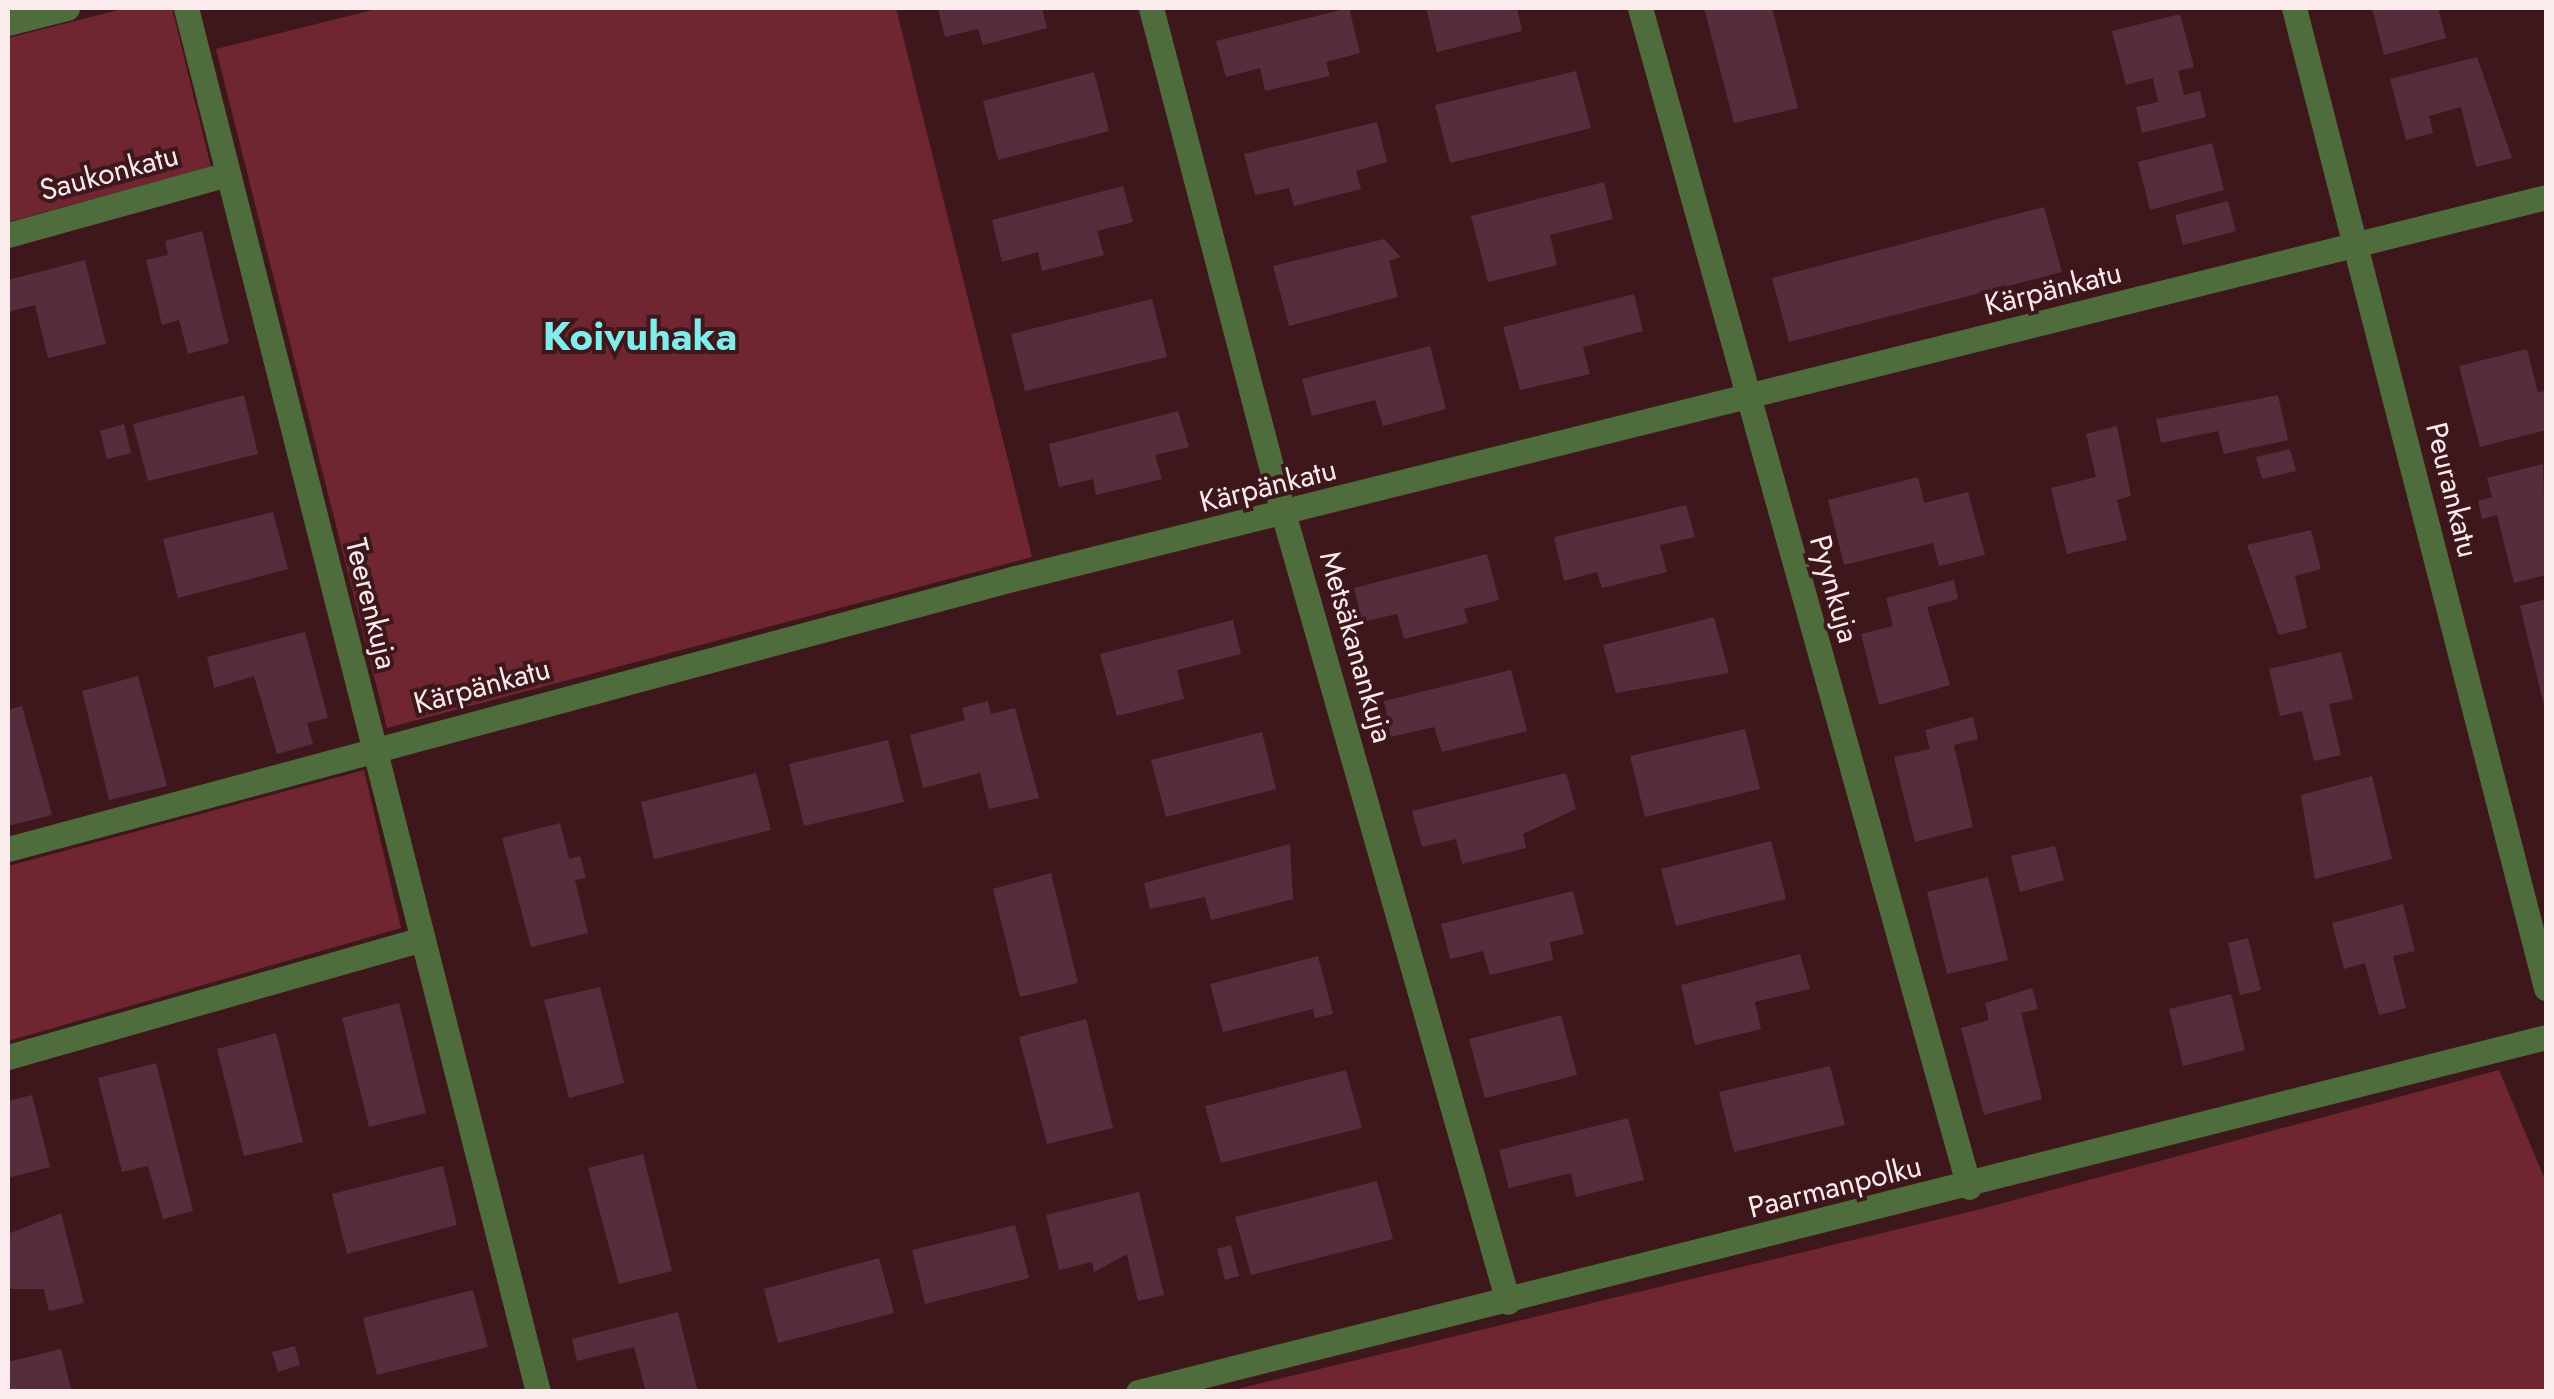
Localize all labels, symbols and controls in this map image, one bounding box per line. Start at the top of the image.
street label: Saukonkatu [36,137,182,209]
street label: Kärpänkatu [1981,255,2125,323]
district label: Koivuhaka [543,312,737,360]
street label: Peurankatu [2418,419,2486,561]
street label: Kärpänkatu [1196,452,1340,520]
street label: Pyynkuja [1802,531,1866,647]
street label: Teerenkuja [337,535,405,673]
street label: Metsäkanankuja [1311,547,1401,747]
street label: Kärpänkatu [410,651,554,721]
street label: Paarmanpolku [1745,1148,1925,1226]

